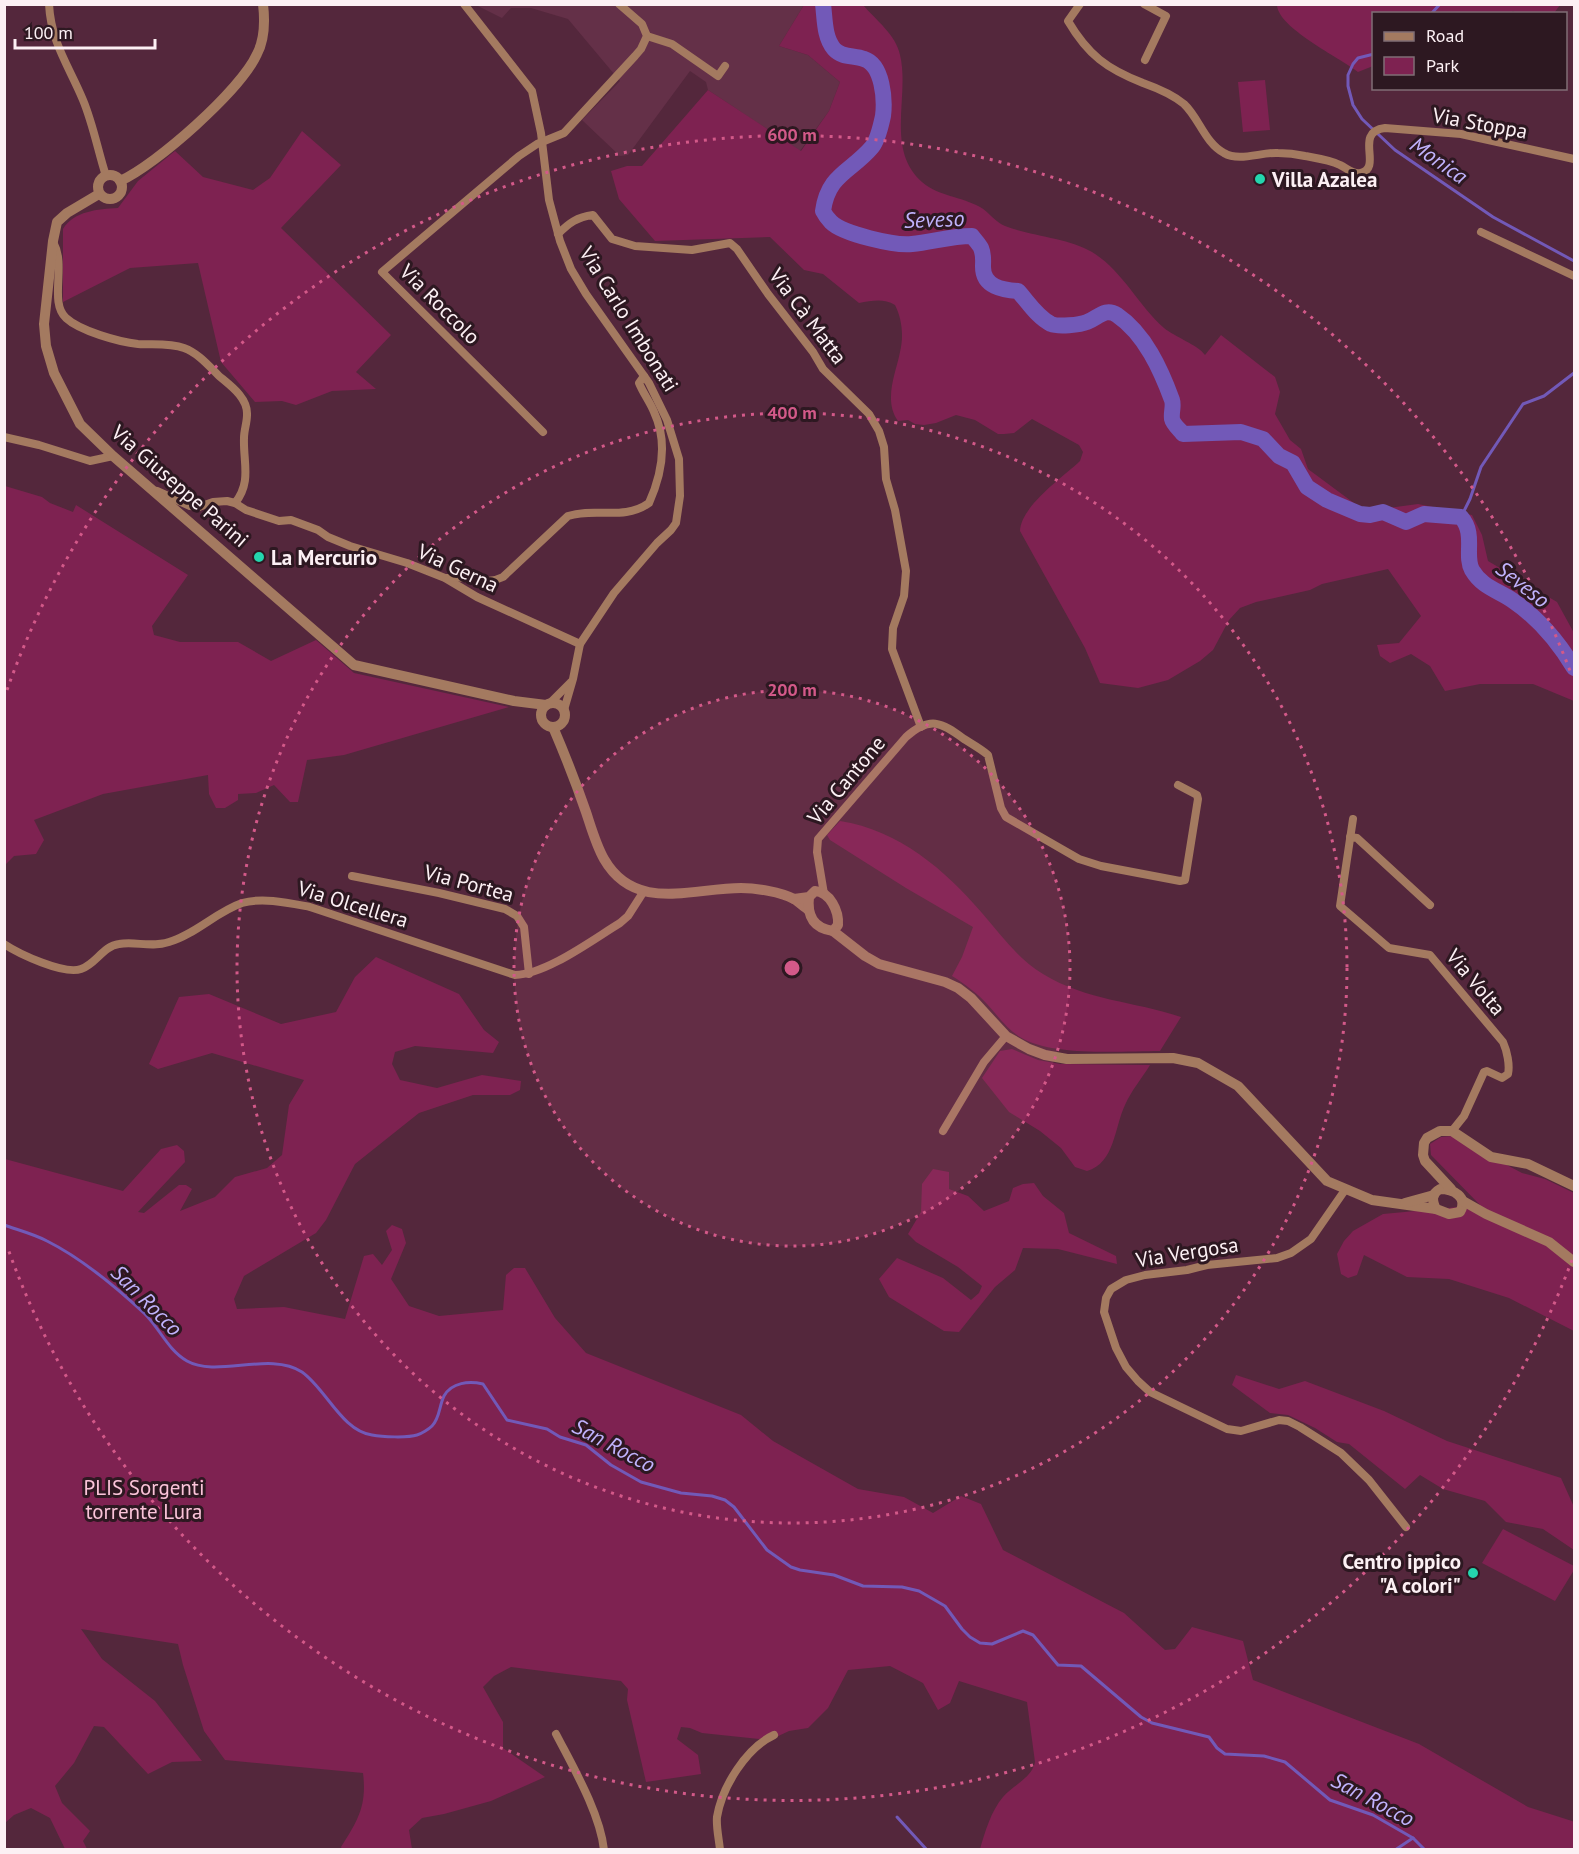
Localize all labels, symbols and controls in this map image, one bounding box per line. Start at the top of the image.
scale bar [15,12,154,50]
legend [1372,12,1567,90]
text: 100 m [24,21,73,44]
text: Road [1426,24,1464,47]
text: Park [1426,54,1459,77]
street label: Via Stoppa [1429,101,1530,145]
text: 600 m [767,123,817,146]
water label: Monica [1405,130,1473,190]
place label: Villa Azalea [1271,166,1377,193]
marker: Villa Azalea [1253,172,1267,186]
water label: Seveso [903,204,965,234]
street label: Via Carlo Imbonati [573,241,684,397]
street label: Via Roccolo [393,257,486,350]
street label: Via Cà Matta [763,262,853,369]
text: 400 m [767,401,817,424]
street label: Via Giuseppe Parini [105,418,254,553]
street label: Via Gerna [412,537,503,598]
place label: La Mercurio [271,544,377,571]
marker: La Mercurio [252,550,266,564]
water label: Seveso [1490,554,1556,614]
text: 200 m [767,678,817,701]
street label: Via Cantone [800,730,891,831]
street label: Via Portea [420,858,517,908]
street label: Via Olcellera [293,874,412,934]
street label: Via Volta [1440,942,1512,1021]
centre of rings [782,958,802,978]
street label: Via Vergosa [1133,1231,1240,1274]
water label: San Rocco [105,1258,189,1342]
water label: San Rocco [568,1412,660,1478]
park label: PLIS Sorgenti torrente Lura [83,1474,205,1525]
place label: Centro ippico "A colori" [1343,1548,1461,1599]
marker: Centro ippico "A colori" [1466,1566,1480,1580]
water label: San Rocco [1327,1766,1419,1832]

